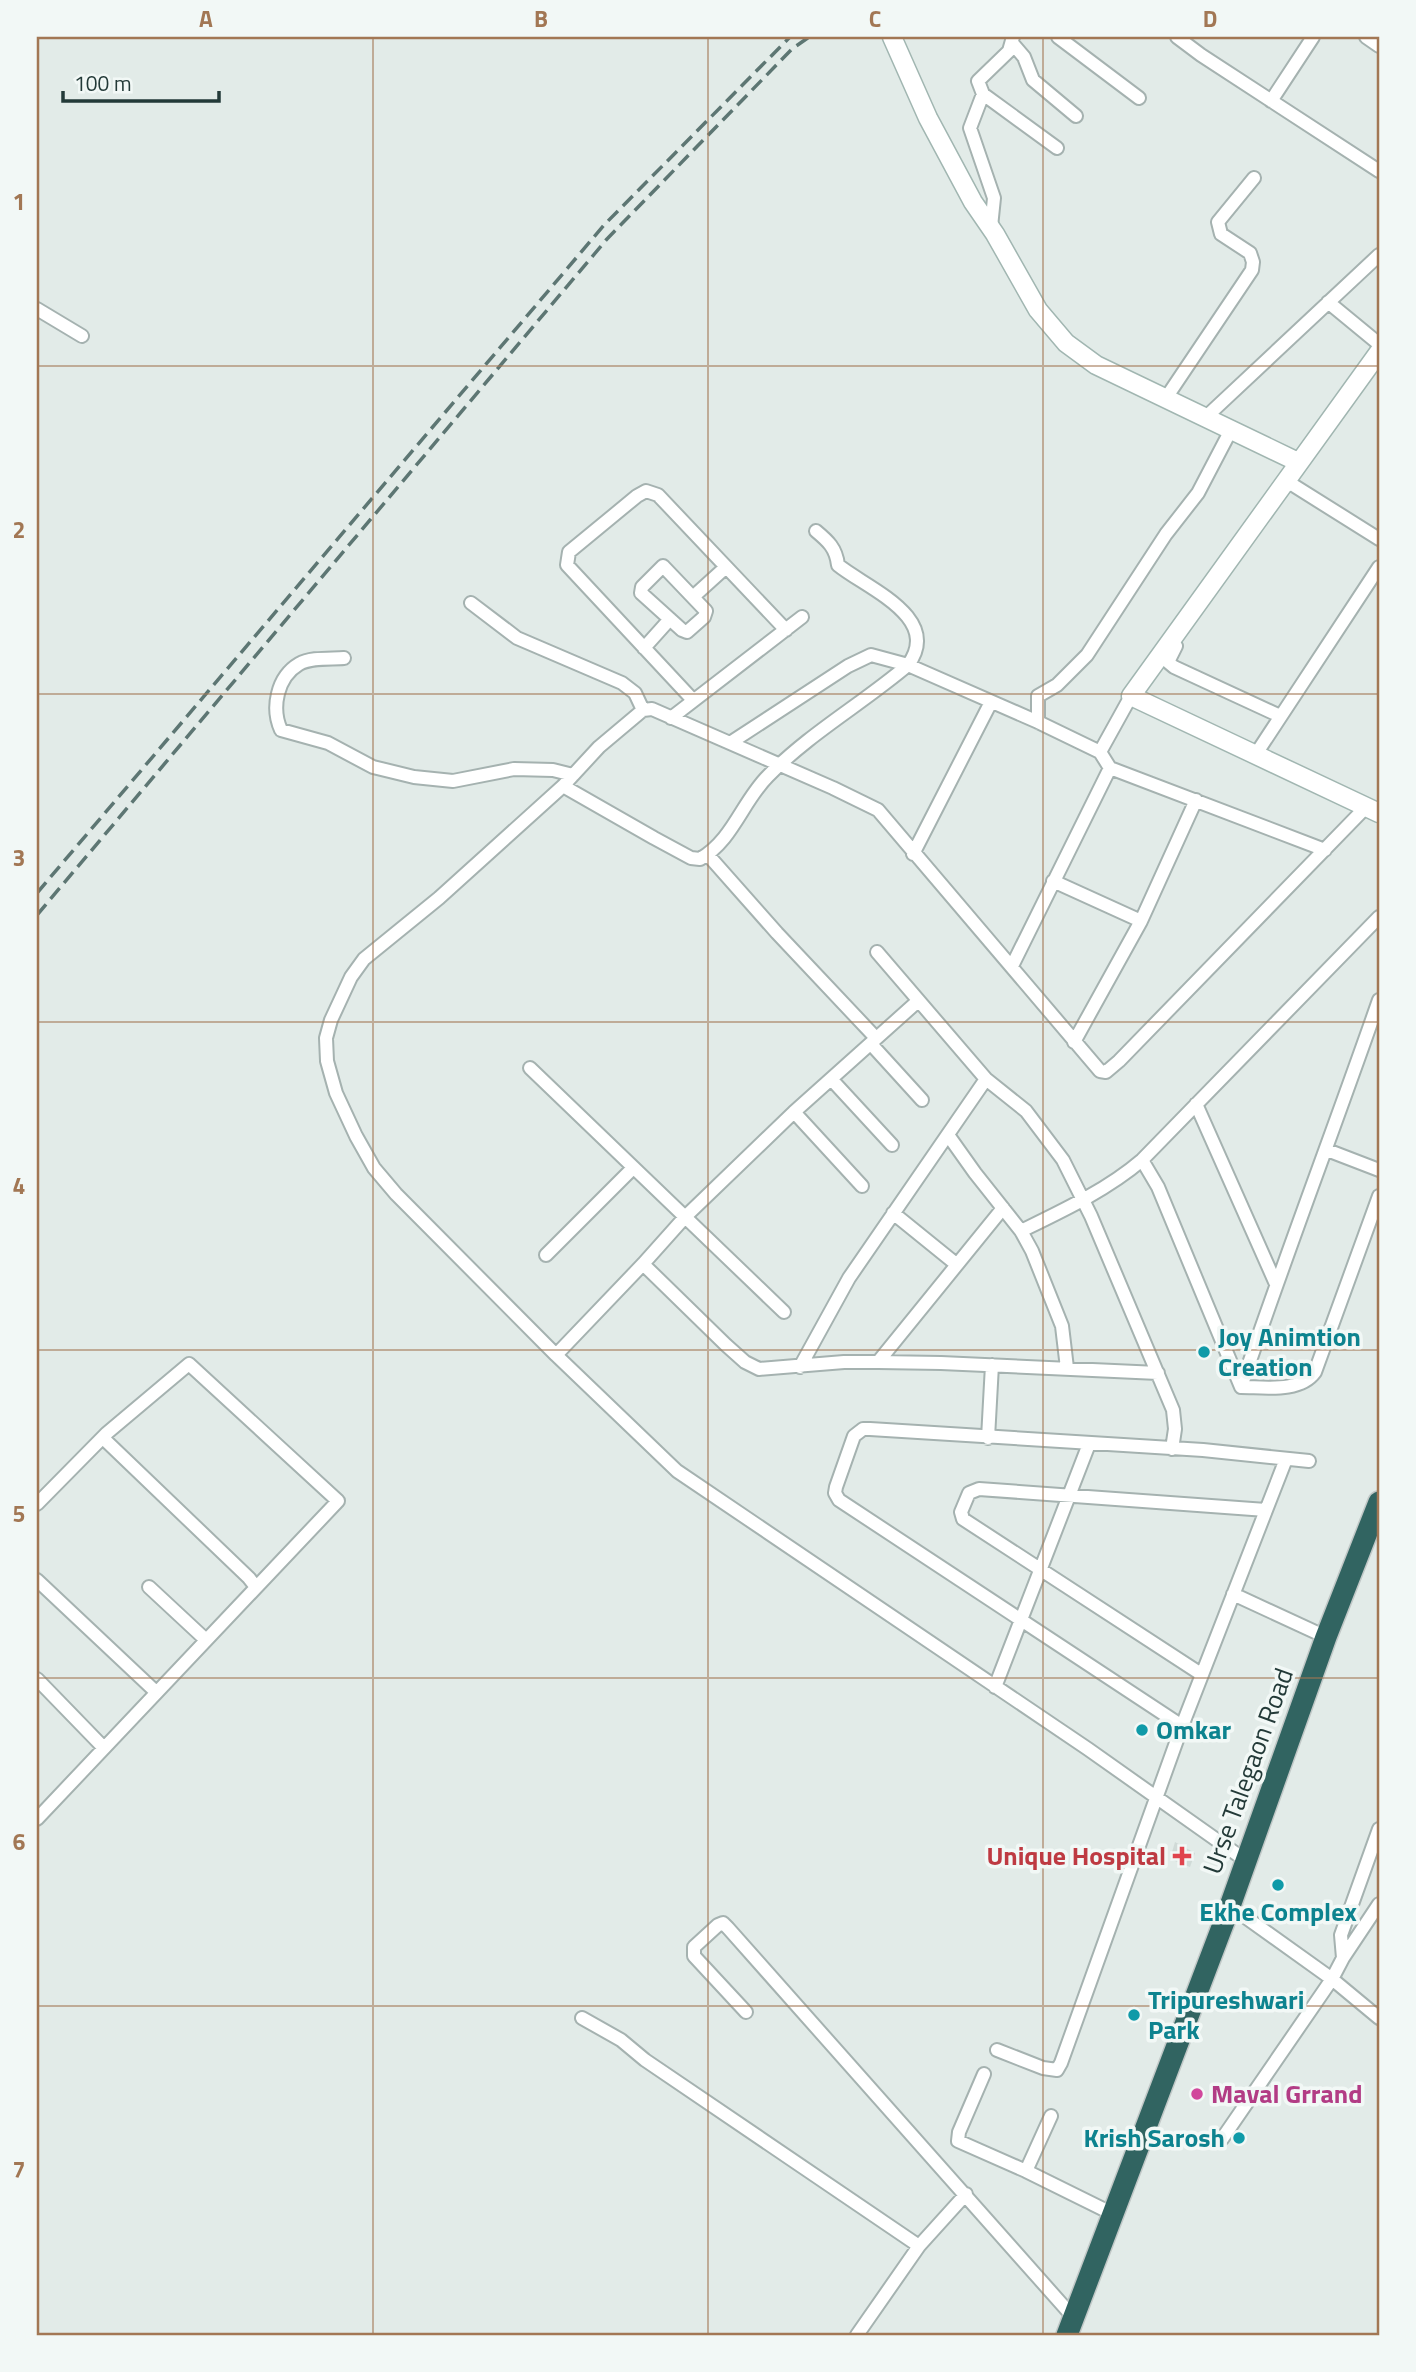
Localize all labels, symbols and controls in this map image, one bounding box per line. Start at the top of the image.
text: A [199,1,213,36]
text: B [534,1,548,36]
text: C [869,1,881,36]
text: D [1203,1,1217,36]
scale bar [63,60,219,104]
text: 100 m [74,67,131,99]
text: 1 [13,184,25,219]
text: 2 [13,512,25,547]
text: 3 [13,840,25,875]
text: 4 [13,1168,25,1203]
place label: Joy Animtion Creation [1218,1317,1361,1386]
marker: Joy Animtion Creation [1196,1344,1212,1360]
text: 5 [13,1496,25,1531]
street label: Urse Talegaon Road [1192,1663,1303,1879]
place label: Omkar [1156,1710,1231,1749]
marker: Omkar [1134,1722,1150,1738]
text: 6 [13,1824,26,1859]
place label: Unique Hospital [986,1836,1166,1875]
marker: Unique Hospital [1172,1846,1192,1866]
marker: Ekhe Complex [1270,1877,1286,1893]
place label: Ekhe Complex [1199,1892,1357,1931]
place label: Tripureshwari Park [1148,1980,1304,2049]
marker: Tripureshwari Park [1126,2007,1142,2023]
place label: Maval Grrand [1211,2074,1362,2113]
marker: Maval Grrand [1189,2086,1205,2102]
place label: Krish Sarosh [1083,2118,1225,2157]
marker: Krish Sarosh [1231,2130,1247,2146]
text: 7 [13,2152,25,2187]

